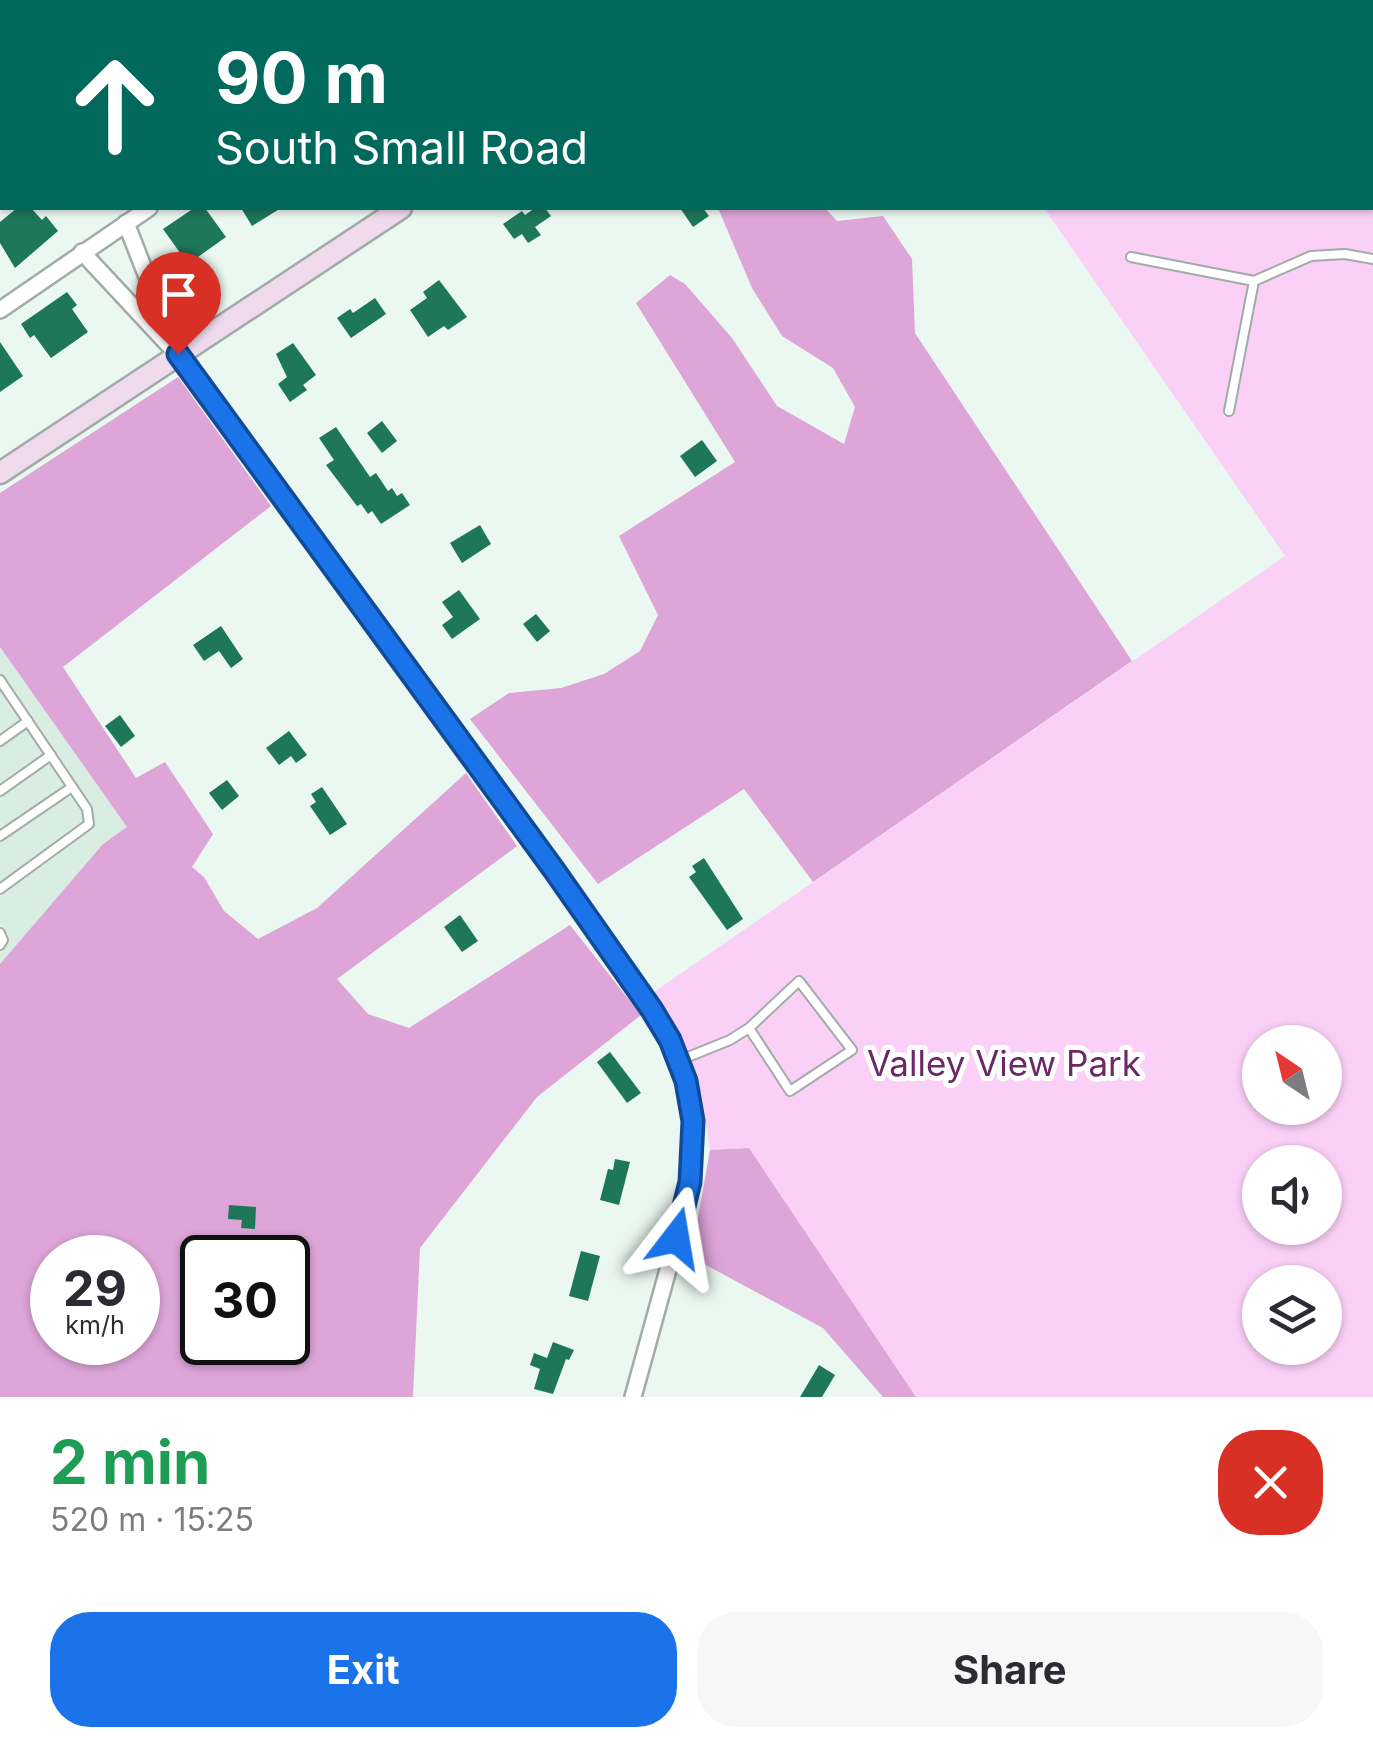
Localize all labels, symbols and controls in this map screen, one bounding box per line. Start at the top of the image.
text: 90 m [215,35,388,120]
icon: ahead [50,40,180,170]
text: South Small Road [215,120,588,175]
pin [136,252,221,355]
icon: arrive [151,267,206,322]
north arrow [1242,1025,1342,1125]
map controls [1242,1025,1342,1365]
park label: Valley View Park [867,1042,1141,1084]
button: sound [1242,1145,1342,1245]
position arrow [624,1186,728,1290]
speed limit sign: 30 [180,1235,310,1365]
text: 29 [63,1258,127,1318]
button: layers [1242,1265,1342,1365]
text: km/h [65,1310,125,1340]
text: 2 min [50,1426,210,1498]
button: close [1218,1430,1323,1535]
text: 520 m · 15:25 [50,1500,254,1539]
button: Exit [50,1612,677,1727]
button: Share [697,1612,1323,1727]

